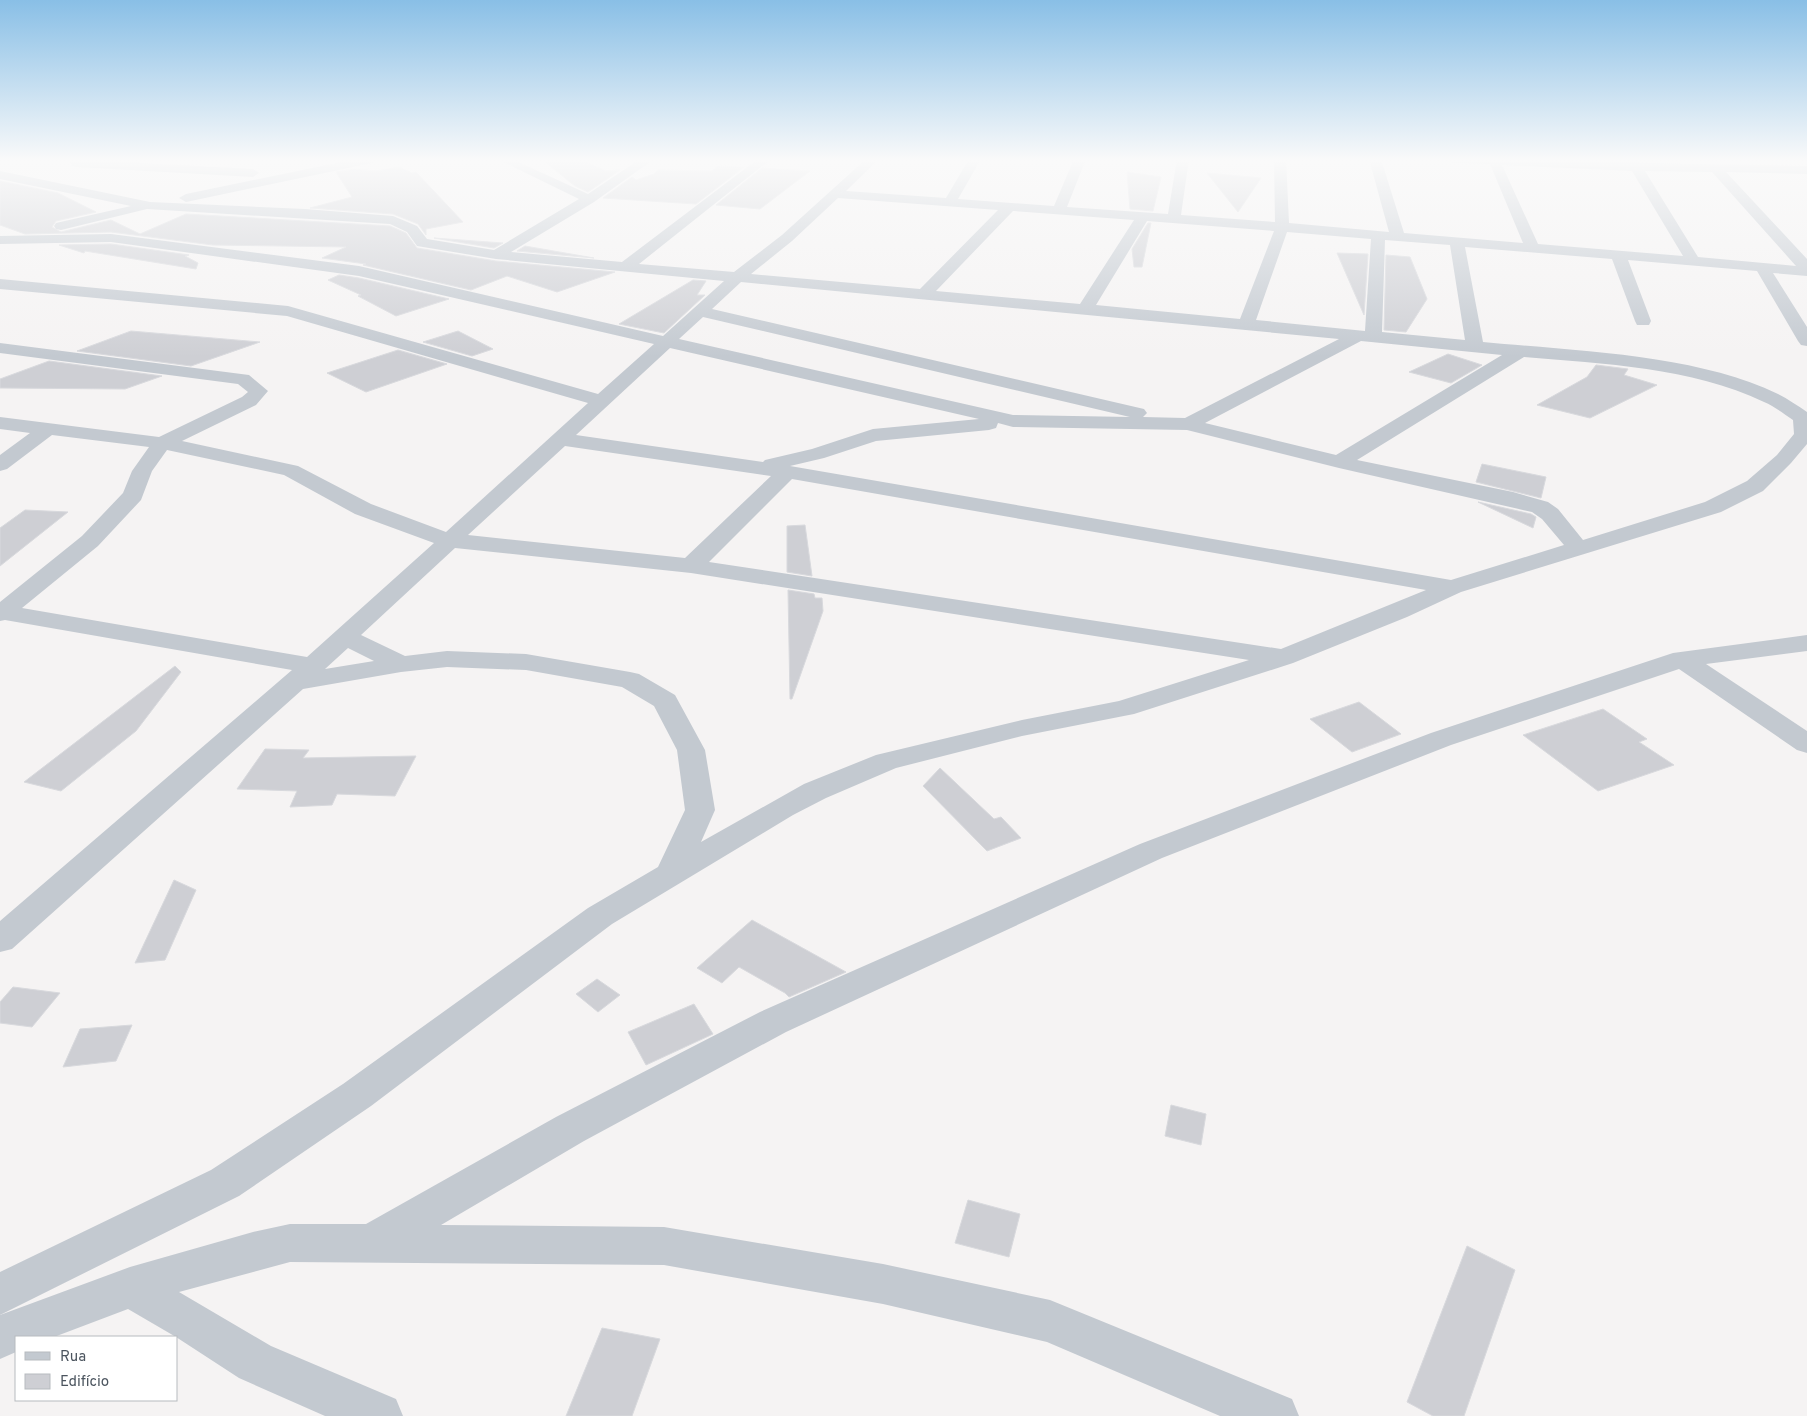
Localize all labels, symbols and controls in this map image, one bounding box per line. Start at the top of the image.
legend [15,1336,178,1401]
text: Rua [60,1348,86,1367]
text: Edifício [60,1373,109,1392]

